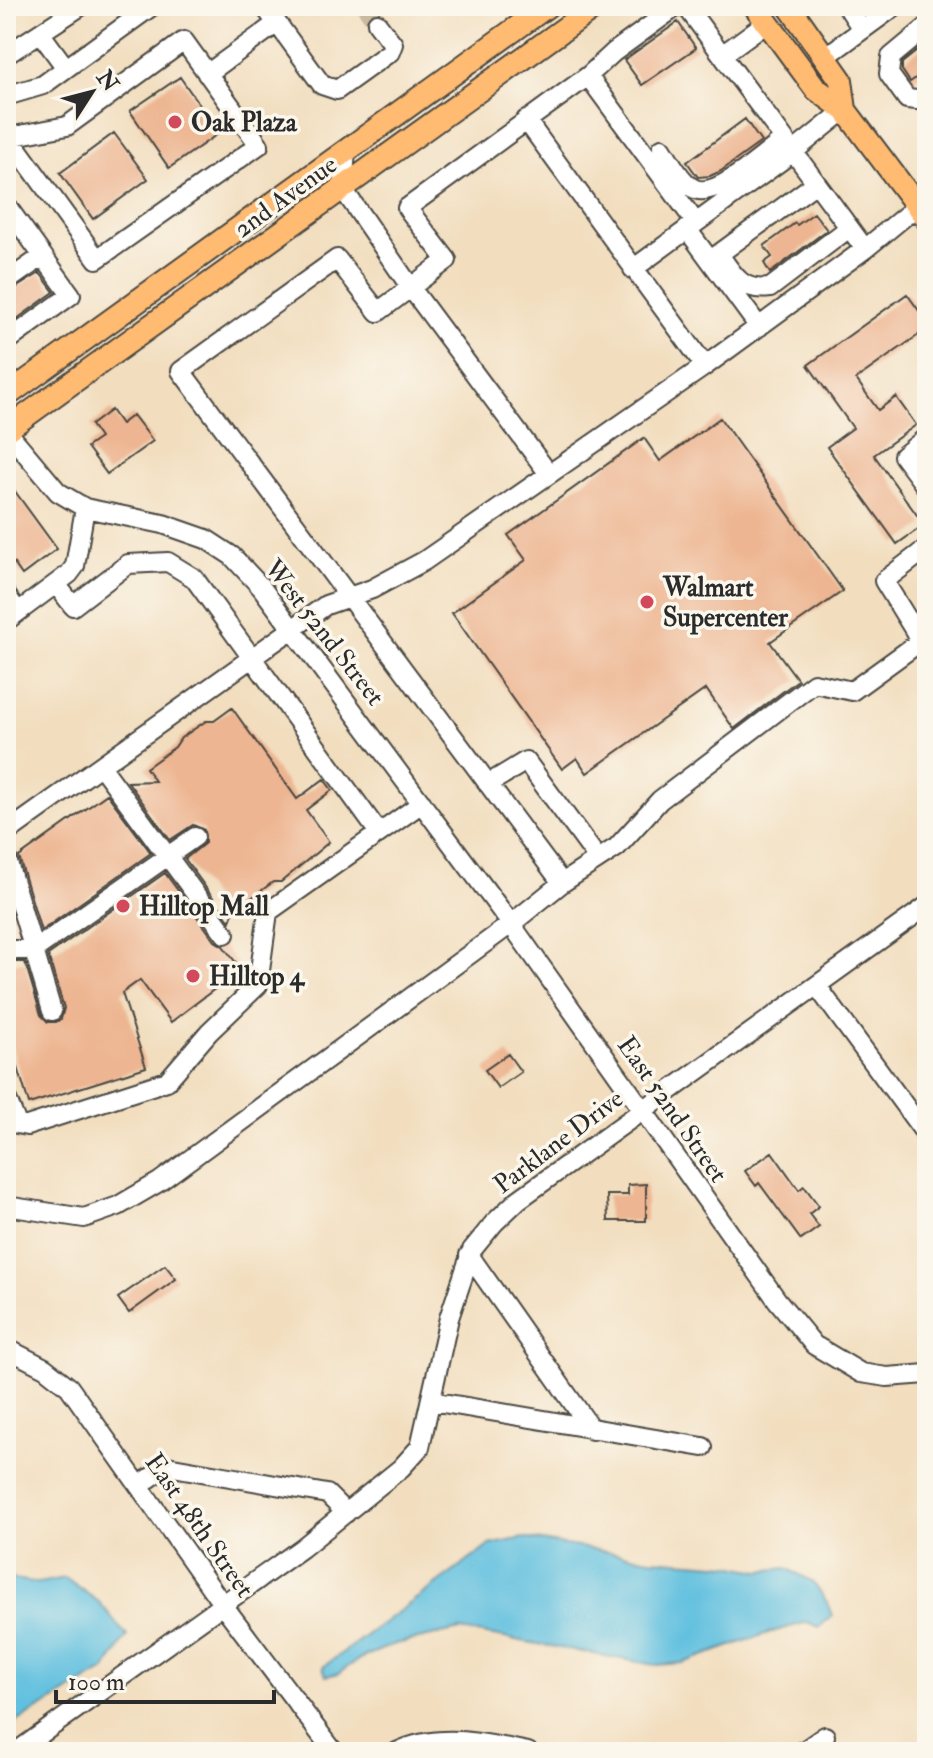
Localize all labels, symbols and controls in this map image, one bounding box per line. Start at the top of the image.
north arrow [52,52,132,132]
text: N [90,64,125,97]
place label: Oak Plaza [191,107,298,139]
marker: Oak Plaza [166,113,184,131]
street label: 2nd Avenue [228,149,344,245]
street label: West 52nd Street [257,552,391,712]
place label: Walmart Supercenter [662,572,788,635]
marker: Walmart Supercenter [638,593,656,611]
place label: Hilltop Mall [139,891,269,924]
marker: Hilltop Mall [114,897,132,915]
place label: Hilltop 4 [209,961,306,994]
marker: Hilltop 4 [184,967,202,985]
street label: East 52nd Street [610,1030,734,1189]
street label: Parklane Drive [487,1083,630,1201]
street label: East 48th Street [138,1447,261,1604]
scale bar [56,1654,274,1704]
text: 100 m [68,1667,125,1698]

